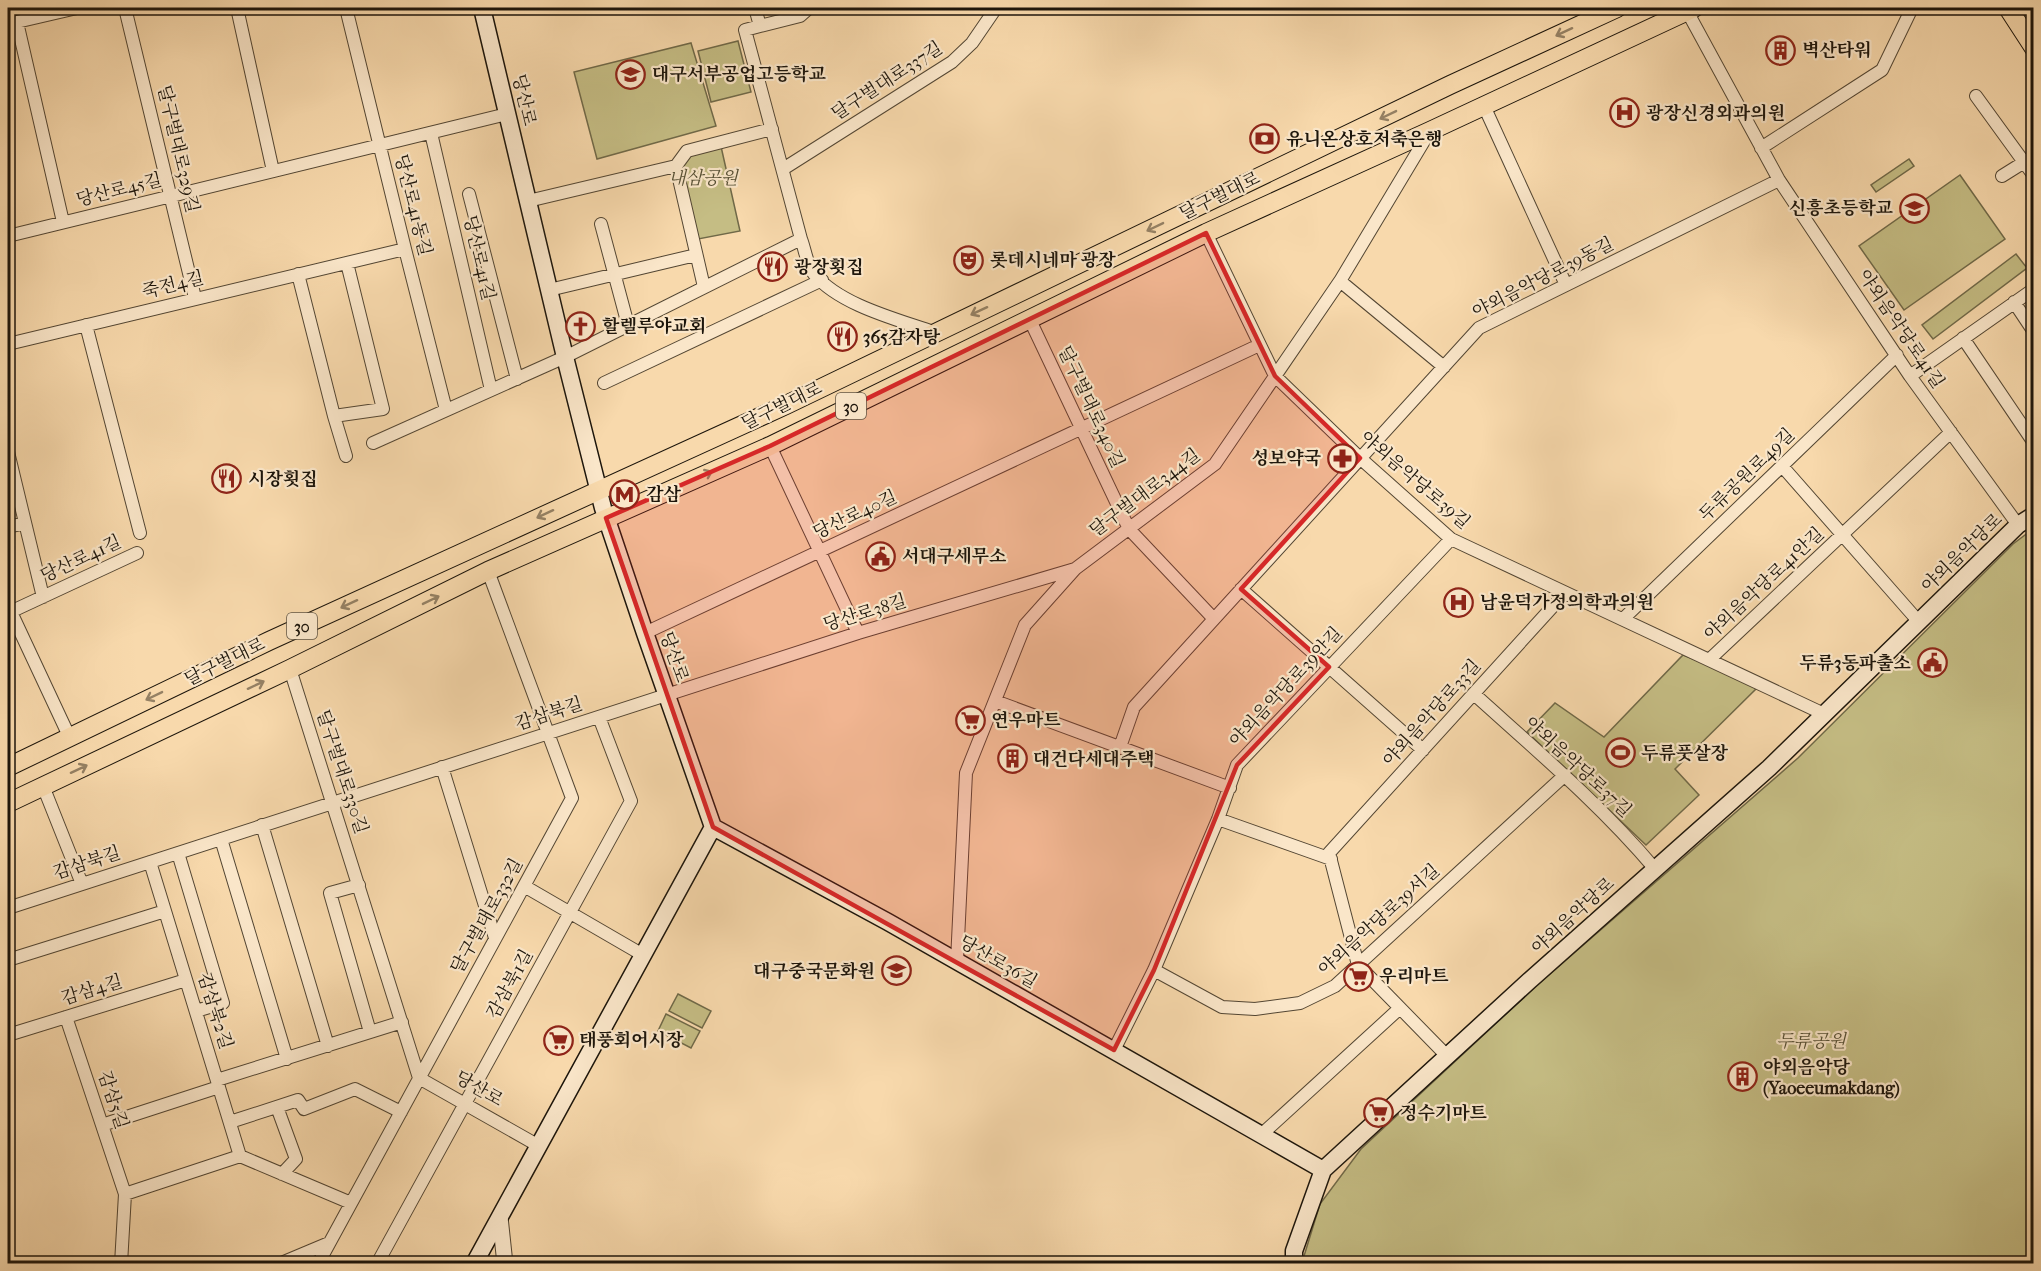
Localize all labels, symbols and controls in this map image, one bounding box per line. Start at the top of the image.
one-way arrow [1556,27,1574,39]
building icon: 벽산타워 [1765,34,1797,66]
street label: 달구벌대로337길 [828,37,946,125]
place label: 벽산타워 [1802,40,1872,61]
school or university icon: 대구서부공업고등학교 [615,58,647,90]
place label: 대구서부공업고등학교 [652,64,826,85]
street label: 당산로 [508,72,540,128]
street label: 달구벌대로329길 [153,83,203,215]
hospital icon: 광장신경외과의원 [1609,97,1641,129]
place label: 광장신경외과의원 [1646,103,1785,124]
one-way arrow [1379,110,1397,122]
bank icon: 유니온상호저축은행 [1249,123,1281,155]
place label: 유니온상호저축은행 [1286,129,1443,150]
street label: 당산로41동길 [390,152,436,258]
park label: 내삼공원 [668,168,739,189]
street label: 달구벌대로 [1176,168,1264,224]
street label: 당산로45길 [74,169,164,211]
school or university icon: 신흥초등학교 [1898,192,1930,224]
place label: 신흥초등학교 [1789,198,1894,219]
street label: 당산로41길 [459,213,499,303]
one-way arrow [1147,222,1165,233]
street label: 야외음악당로39동길 [1469,233,1617,323]
theatre icon: 롯데시네마 광장 [953,244,985,276]
place label: 롯데시네마 광장 [990,250,1116,271]
restaurant icon: 광장횟집 [757,251,789,283]
place label: 광장횟집 [794,257,864,278]
street label: 야외음악당로41길 [1853,266,1949,392]
street label: 죽전4길 [140,267,206,303]
one-way arrow [971,306,989,317]
church icon: 할렐루야교회 [565,310,597,342]
place label: 할렐루야교회 [602,316,706,337]
restaurant icon: 365감자탕 [826,321,858,353]
place label: 365감자탕 [863,327,941,348]
street label: 달구벌대로340길 [1054,343,1128,471]
street label: 달구벌대로 [738,378,826,434]
road number: 30 [836,393,866,419]
street label: 두류공원로49길 [1695,424,1799,526]
street label: 야외음악당로39길 [1356,427,1474,533]
pharmacy icon: 성보약국 [1326,442,1358,474]
street label: 달구벌대로344길 [1086,445,1204,541]
place label: 성보약국 [1251,448,1322,469]
restaurant icon: 시장횟집 [211,463,243,495]
place label: 시장횟집 [248,469,318,490]
one-way arrow [694,469,712,480]
metro station icon: 감삼 [609,478,641,510]
place label: 감삼 [646,484,681,505]
street label: 당산로40길 [810,486,900,544]
one-way arrow [537,509,555,520]
street label: 야외음악당로 [1917,509,2007,597]
street label: 야외음악당로41안길 [1700,523,1828,645]
street label: 당산로41길 [37,531,125,587]
public building icon: 서대구세무소 [865,540,897,572]
place label: 서대구세무소 [902,546,1007,567]
hospital icon: 남윤덕가정의학과의원 [1443,586,1475,618]
street label: 당산로38길 [821,590,909,636]
place label: 남윤덕가정의학과의원 [1480,592,1654,613]
one-way arrow [421,593,439,605]
one-way arrow [340,598,358,610]
road number: 30 [287,613,317,639]
street label: 야외음악당로39안길 [1225,623,1347,751]
street label: 당산로 [656,629,692,685]
street label: 달구벌대로 [181,634,269,690]
public building icon: 두류3동파출소 [1916,647,1948,679]
place label: 두류3동파출소 [1799,653,1912,674]
street label: 야외음악당로33길 [1379,655,1485,771]
one-way arrow [246,679,264,691]
one-way arrow [145,690,163,702]
street label: 감삼북길 [513,693,585,735]
supermarket icon: 연우마트 [954,704,986,736]
street label: 달구벌대로330길 [312,707,372,837]
place label: 연우마트 [991,710,1061,731]
street label: 야외음악당로37길 [1520,712,1636,822]
sports icon: 두류풋살장 [1604,737,1636,769]
building icon: 대건다세대주택 [996,743,1028,775]
place label: 두류풋살장 [1641,743,1729,764]
place label: 대건다세대주택 [1033,749,1155,770]
one-way arrow [70,762,88,774]
street label: 감삼북길 [51,842,123,884]
street label: 달구벌대로332길 [447,855,527,977]
street label: 야외음악당로39서길 [1314,860,1444,980]
street label: 야외음악당로 [1527,873,1619,959]
street label: 당산로36길 [955,931,1041,993]
street label: 감삼북1길 [482,946,538,1022]
school or university icon: 대구중국문화원 [880,955,912,987]
supermarket icon: 우리마트 [1342,960,1374,992]
place label: 대구중국문화원 [753,961,875,982]
place label: 우리마트 [1379,966,1449,987]
street label: 감삼북2길 [193,970,237,1052]
street label: 감삼4길 [59,971,125,1009]
supermarket icon: 태풍회어시장 [542,1024,574,1056]
place label: 태풍회어시장 [579,1030,684,1051]
park label: 두류공원 [1776,1031,1847,1052]
place label: 야외음악당 (Yaoeeumakdang) [1763,1057,1900,1099]
building icon: 야외음악당 (Yaoeeumakdang) [1726,1061,1758,1093]
street label: 당산로 [451,1067,507,1111]
street label: 감삼5길 [94,1068,132,1132]
supermarket icon: 정수기마트 [1363,1097,1395,1129]
place label: 정수기마트 [1400,1103,1488,1124]

